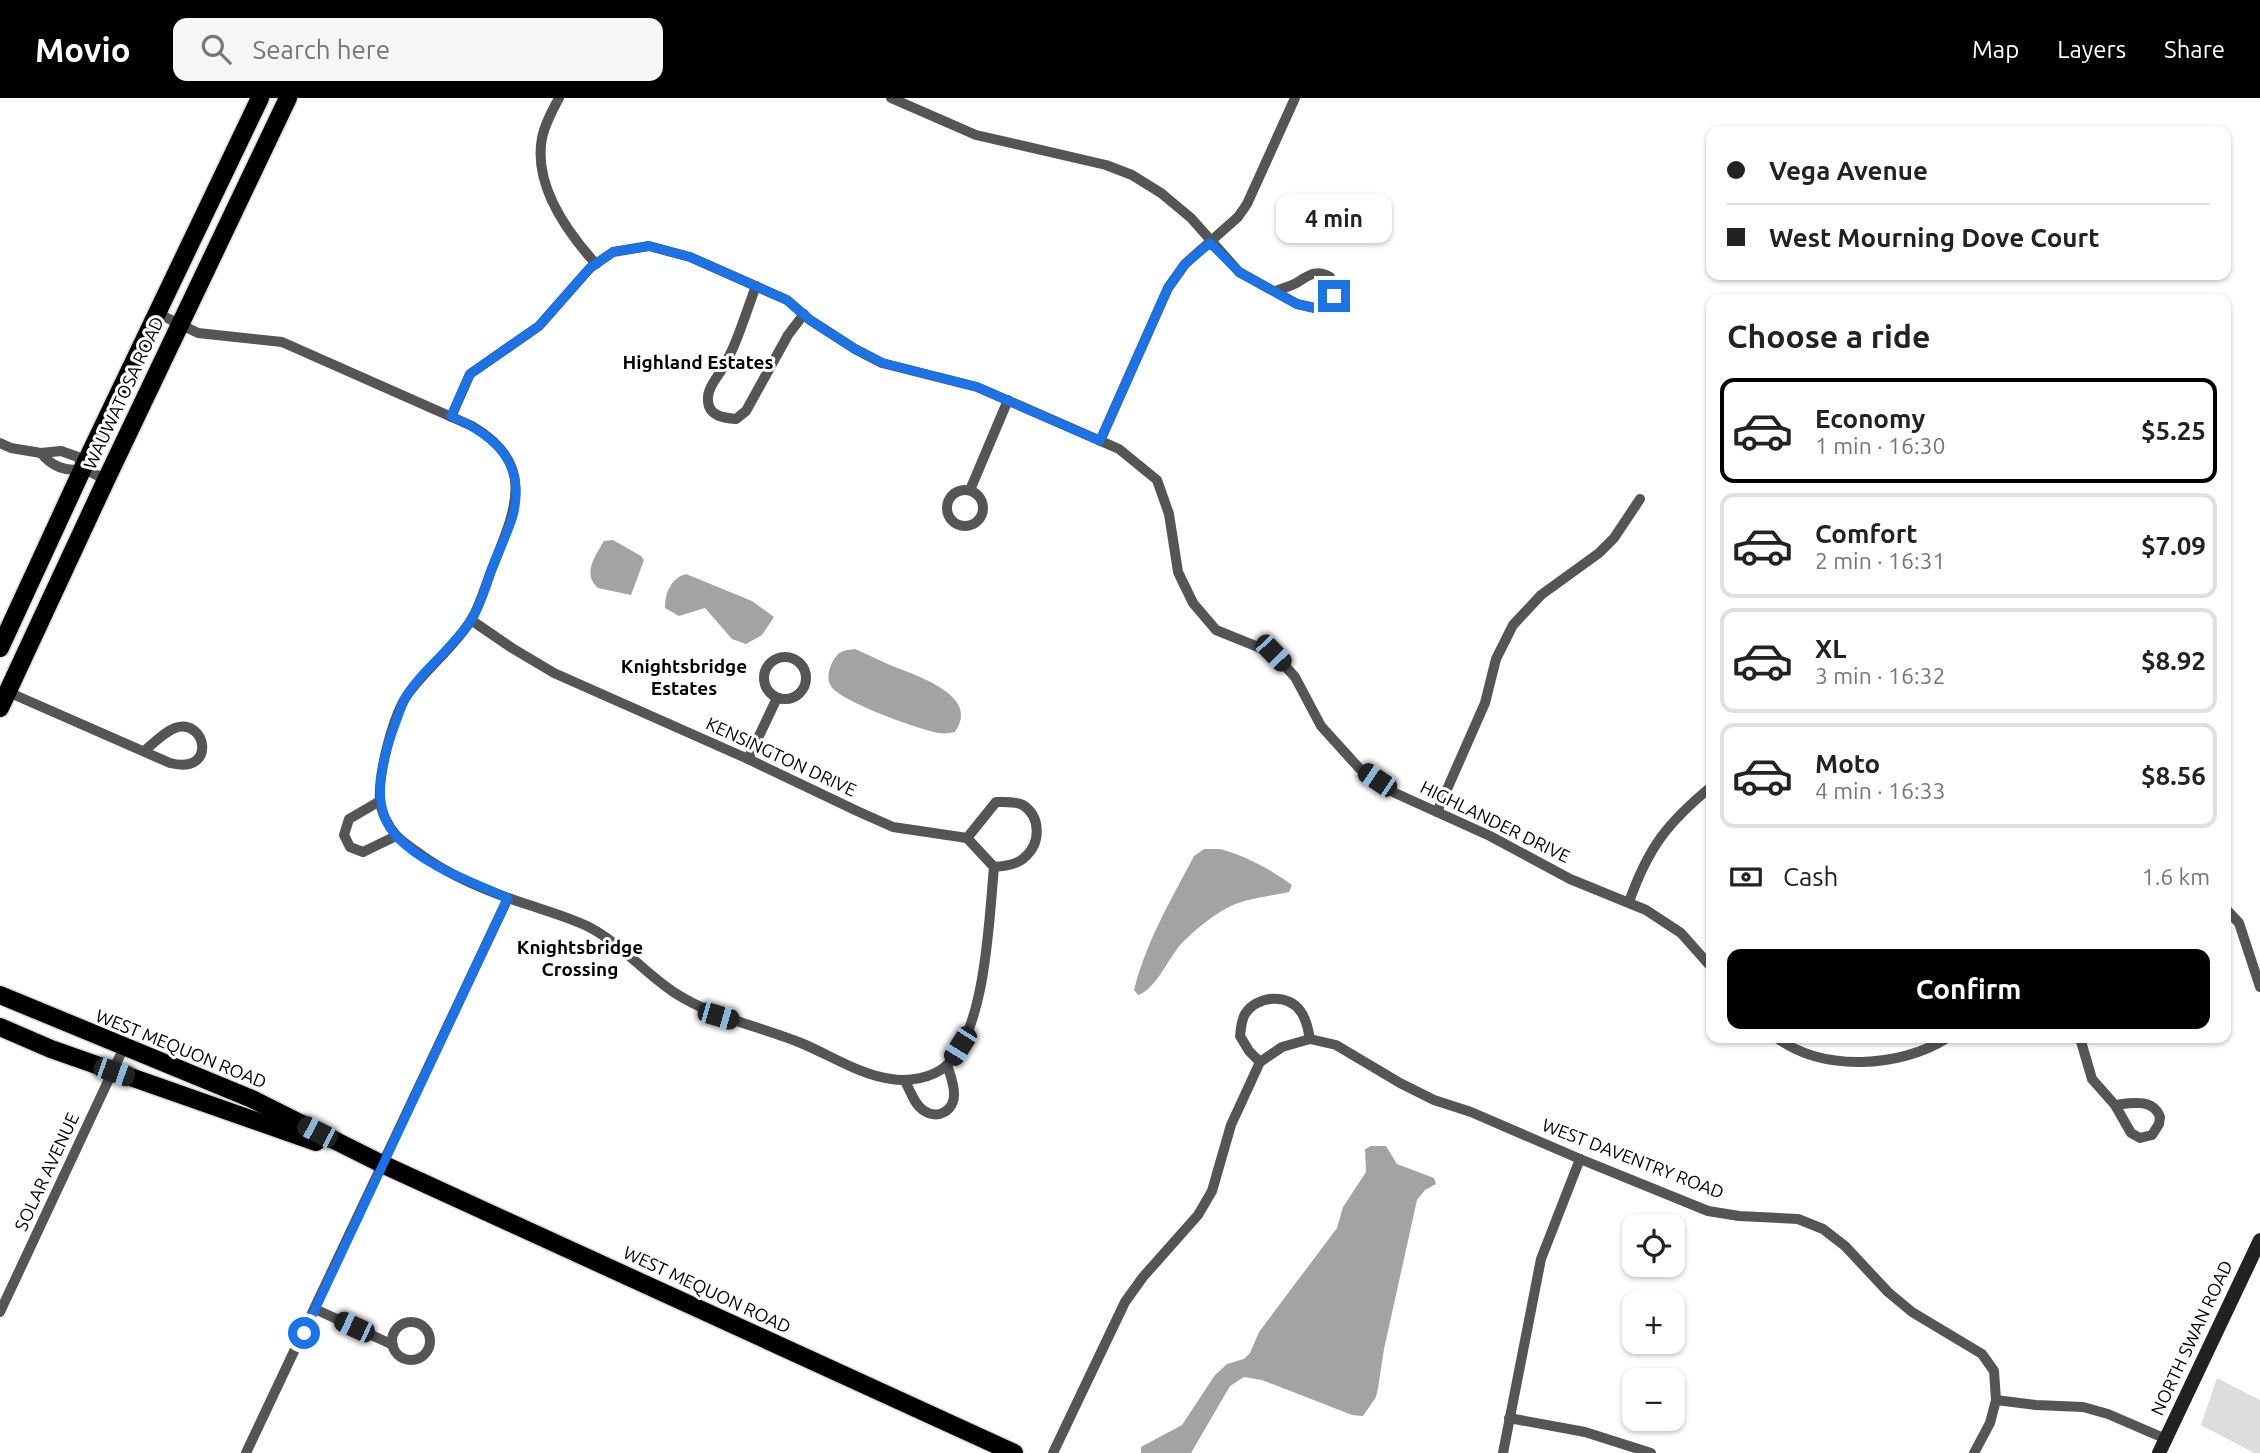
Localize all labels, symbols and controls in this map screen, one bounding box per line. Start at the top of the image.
search box [173,18,663,81]
icon: search [197,30,235,68]
text: Movio [35,31,131,68]
text: Search here [253,35,390,64]
text: Map [1972,36,2019,63]
text: Layers [2057,36,2126,63]
text: Share [2164,36,2225,63]
text: Vega Avenue [1769,156,1928,185]
callout: 4 min [1276,194,1392,244]
text: 4 min [1305,206,1363,231]
text: West Mourning Dove Court [1769,223,2099,252]
route end [1318,280,1350,312]
street label: WAUWATOSA ROAD [79,313,167,472]
text: Choose a ride [1727,318,1930,354]
district label: Highland Estates [623,351,774,373]
icon: car [1731,399,1794,462]
text: Economy [1815,404,1925,433]
text: $5.25 [2141,416,2206,445]
text: 1 min · 16:30 [1815,433,1946,458]
icon: car [1731,514,1794,577]
text: Comfort [1815,519,1918,548]
text: $7.09 [2141,531,2206,560]
text: 2 min · 16:31 [1815,548,1946,573]
icon: car [1731,629,1794,692]
car [1251,631,1296,675]
text: XL [1815,634,1846,663]
text: $8.92 [2141,646,2206,675]
district label: Knightsbridge Estates [621,655,747,699]
text: 3 min · 16:32 [1815,663,1946,688]
street label: KENSINGTON DRIVE [703,712,860,800]
icon: car [1731,744,1794,807]
text: Moto [1815,749,1880,778]
car [1354,760,1401,800]
text: $8.56 [2141,761,2206,790]
street label: HIGHLANDER DRIVE [1417,776,1574,866]
text: 4 min · 16:33 [1815,778,1946,803]
icon: cash [1727,858,1765,896]
text: Cash [1783,862,1838,891]
text: 1.6 km [2142,864,2210,889]
district label: Knightsbridge Crossing [517,936,643,980]
button: Confirm [1727,949,2210,1029]
car [695,1000,742,1032]
street label: WEST MEQUON ROAD [93,1005,270,1092]
car [940,1023,981,1069]
car [91,1055,138,1089]
street label: SOLAR AVENUE [10,1110,82,1234]
car [294,1113,341,1151]
street label: WEST DAVENTRY ROAD [1540,1114,1727,1202]
map controls [1622,1214,1685,1431]
button: locate [1622,1214,1685,1277]
street label: WEST MEQUON ROAD [620,1242,794,1338]
street label: NORTH SWAN ROAD [2146,1257,2236,1418]
button: + [1622,1291,1685,1354]
car [331,1309,378,1345]
route start [288,1317,320,1349]
button: − [1622,1368,1685,1431]

